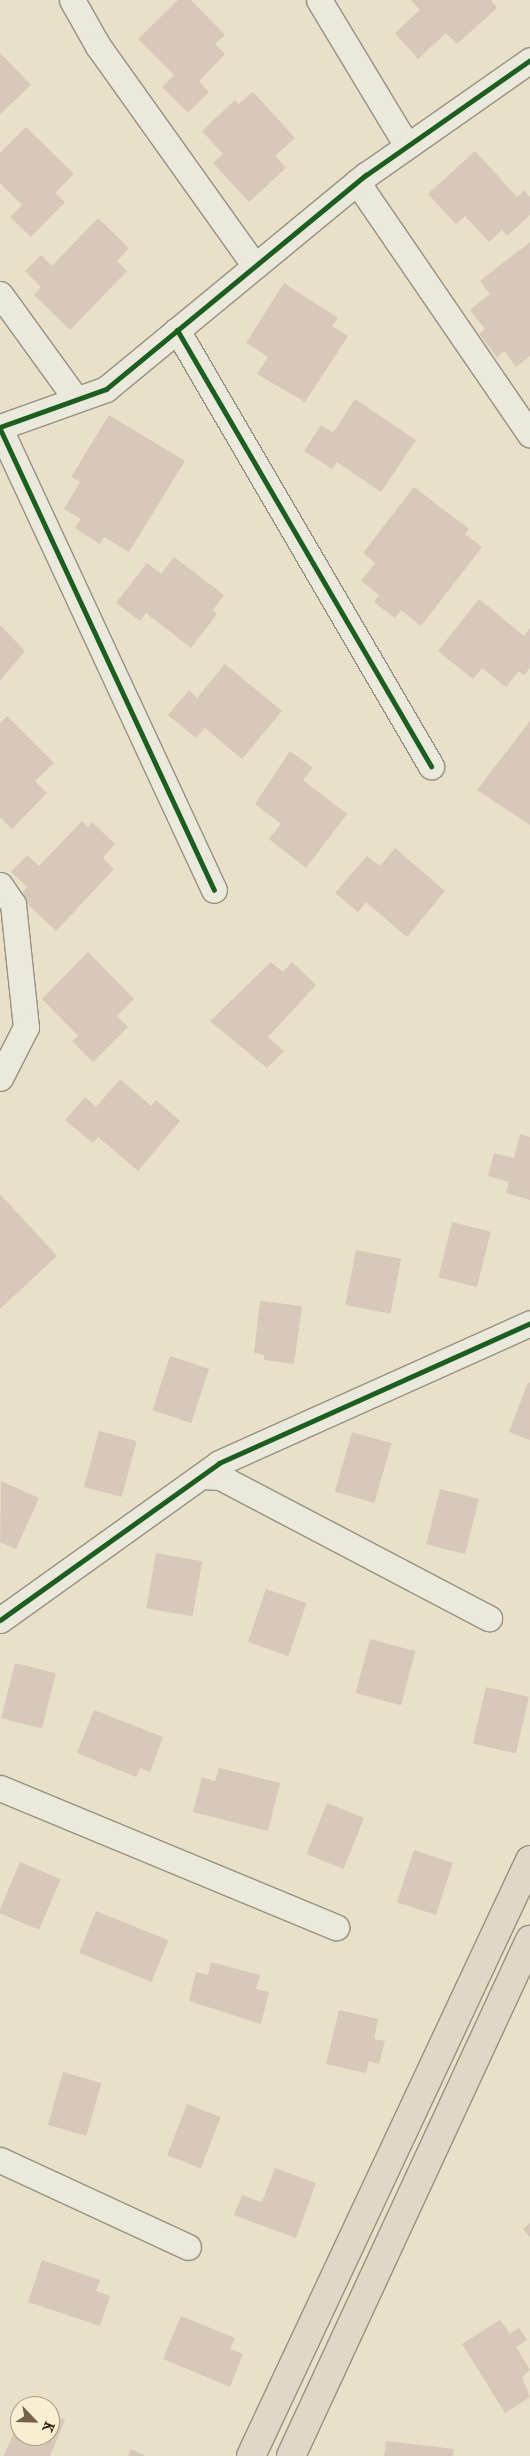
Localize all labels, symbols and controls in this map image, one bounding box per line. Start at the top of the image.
north arrow [10,2396,60,2446]
text: K [38,2419,58,2435]

